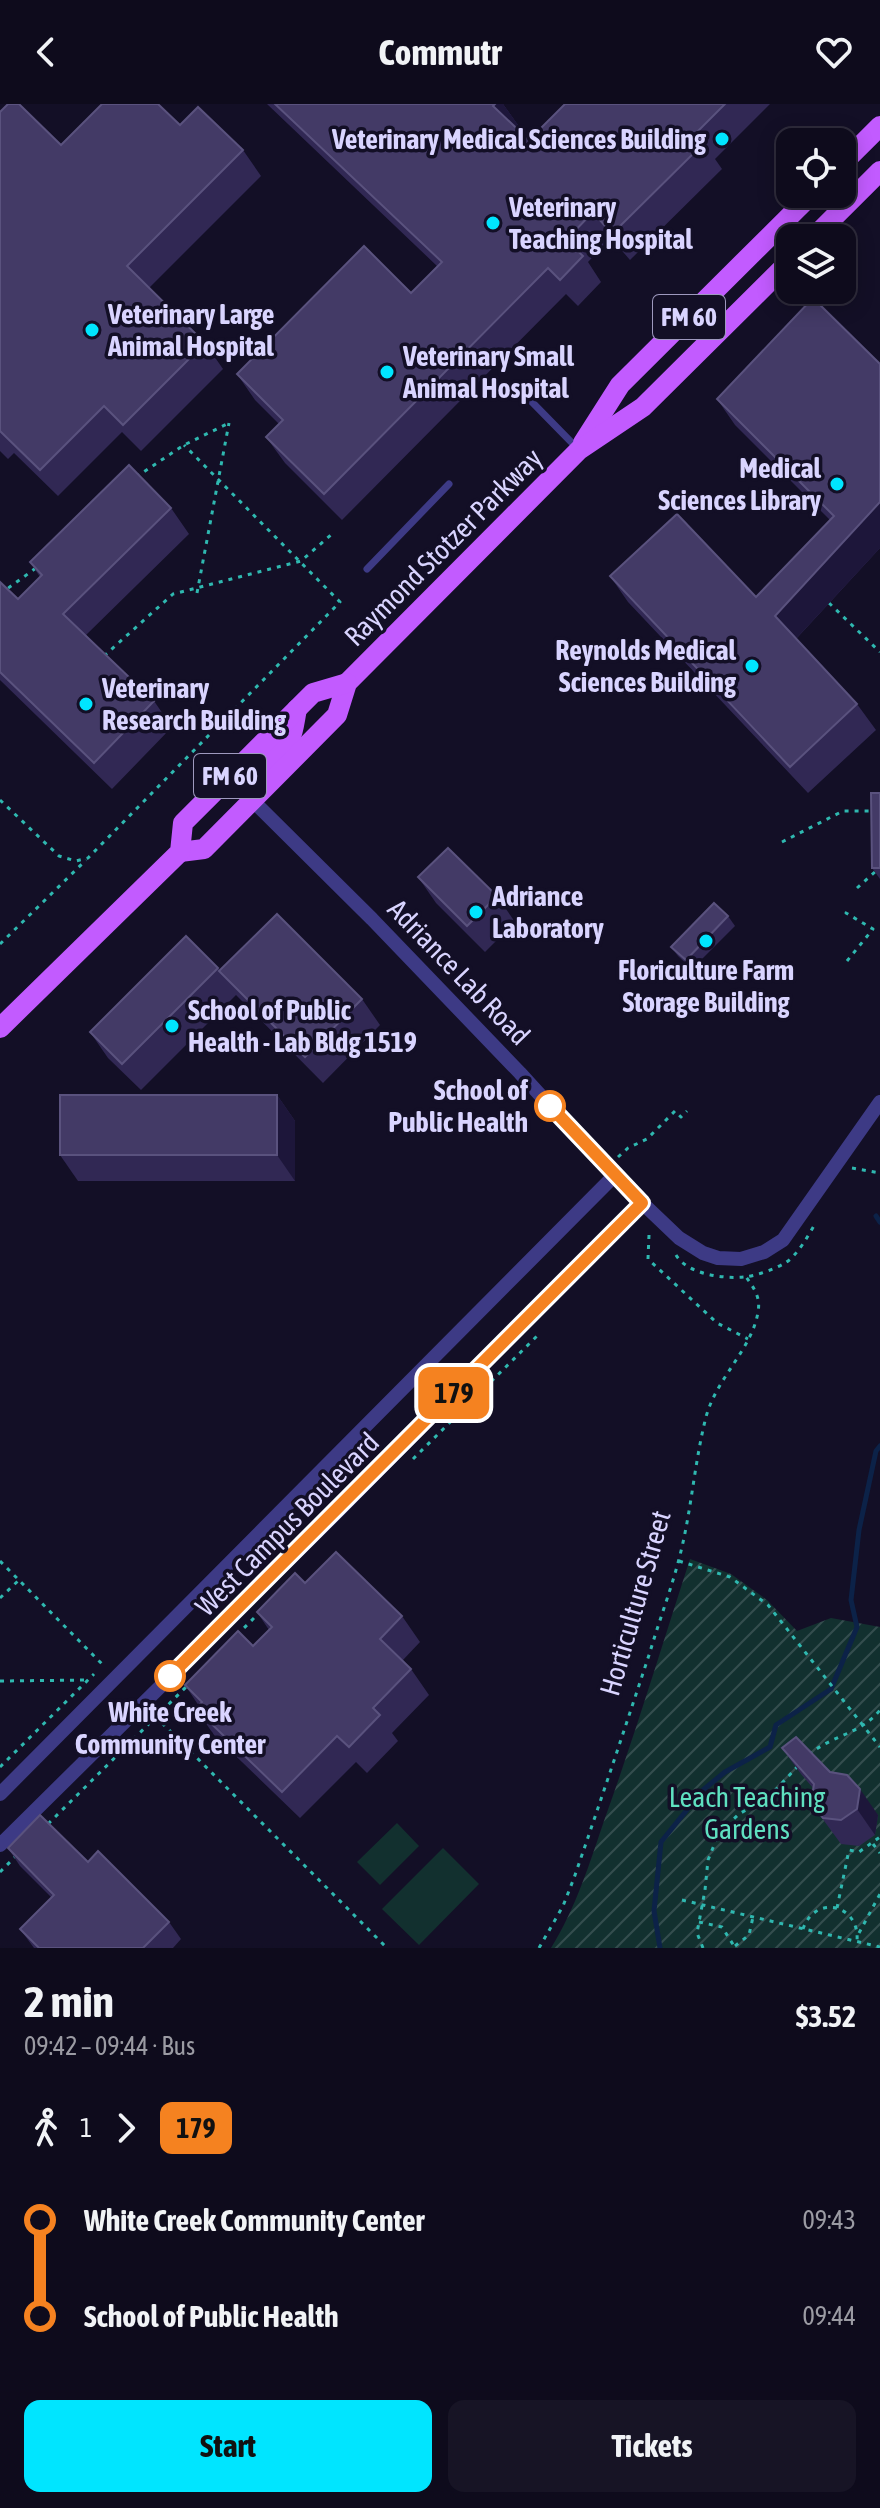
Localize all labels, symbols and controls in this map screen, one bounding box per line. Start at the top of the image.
icon: back [24,30,68,74]
icon: heart [812,30,856,74]
text: Commutr [378,31,502,73]
place label: Veterinary Medical Sciences Building [331,123,707,155]
map controls [776,128,856,304]
button: locate [776,128,856,208]
marker: Veterinary Medical Sciences Building [713,130,731,148]
place label: Veterinary Teaching Hospital [508,191,693,255]
marker: Veterinary Teaching Hospital [484,214,502,232]
button: layers [776,224,856,304]
road number: FM 60 [653,295,725,339]
place label: Veterinary Large Animal Hospital [107,298,275,362]
marker: Veterinary Large Animal Hospital [83,321,101,339]
place label: Veterinary Small Animal Hospital [402,340,574,404]
marker: Veterinary Small Animal Hospital [378,363,396,381]
street label: Raymond Stotzer Parkway [338,442,548,652]
place label: Medical Sciences Library [658,452,822,516]
marker: Medical Sciences Library [828,475,846,493]
place label: Reynolds Medical Sciences Building [555,634,737,698]
marker: Reynolds Medical Sciences Building [743,657,761,675]
place label: Veterinary Research Building [101,672,287,736]
marker: Veterinary Research Building [77,695,95,713]
road number: FM 60 [194,754,266,798]
place label: Adriance Laboratory [491,880,604,944]
street label: Adriance Lab Road [382,893,536,1051]
marker: Adriance Laboratory [467,903,485,921]
marker: Floriculture Farm Storage Building [697,932,715,950]
place label: Floriculture Farm Storage Building [618,954,794,1018]
place label: School of Public Health - Lab Bldg 1519 [188,994,417,1058]
marker: School of Public Health - Lab Bldg 1519 [163,1017,181,1035]
place label: School of Public Health [388,1074,528,1138]
marker: School of Public Health [535,1091,565,1121]
line badge: 179 [408,1367,500,1419]
text: 179 [434,1377,474,1409]
street label: West Campus Boulevard [189,1426,385,1622]
street label: Horticulture Street [593,1507,677,1699]
marker: White Creek Community Center [155,1661,185,1691]
place label: White Creek Community Center [75,1696,266,1760]
park label: Leach Teaching Gardens [669,1781,825,1845]
text: 2 min [24,1976,114,2026]
text: $3.52 [796,1999,856,2033]
text: 09:42 – 09:44 · Bus [24,2031,195,2061]
icon: walk [24,2106,68,2150]
icon: forward [104,2106,148,2150]
text: 179 [176,2112,216,2144]
text: 1 [80,2113,92,2143]
text: White Creek Community Center [84,2203,424,2237]
text: 09:43 [802,2205,856,2235]
text: School of Public Health [84,2299,339,2333]
text: 09:44 [802,2301,856,2331]
button: Start [24,2400,432,2492]
button: Tickets [448,2400,856,2492]

